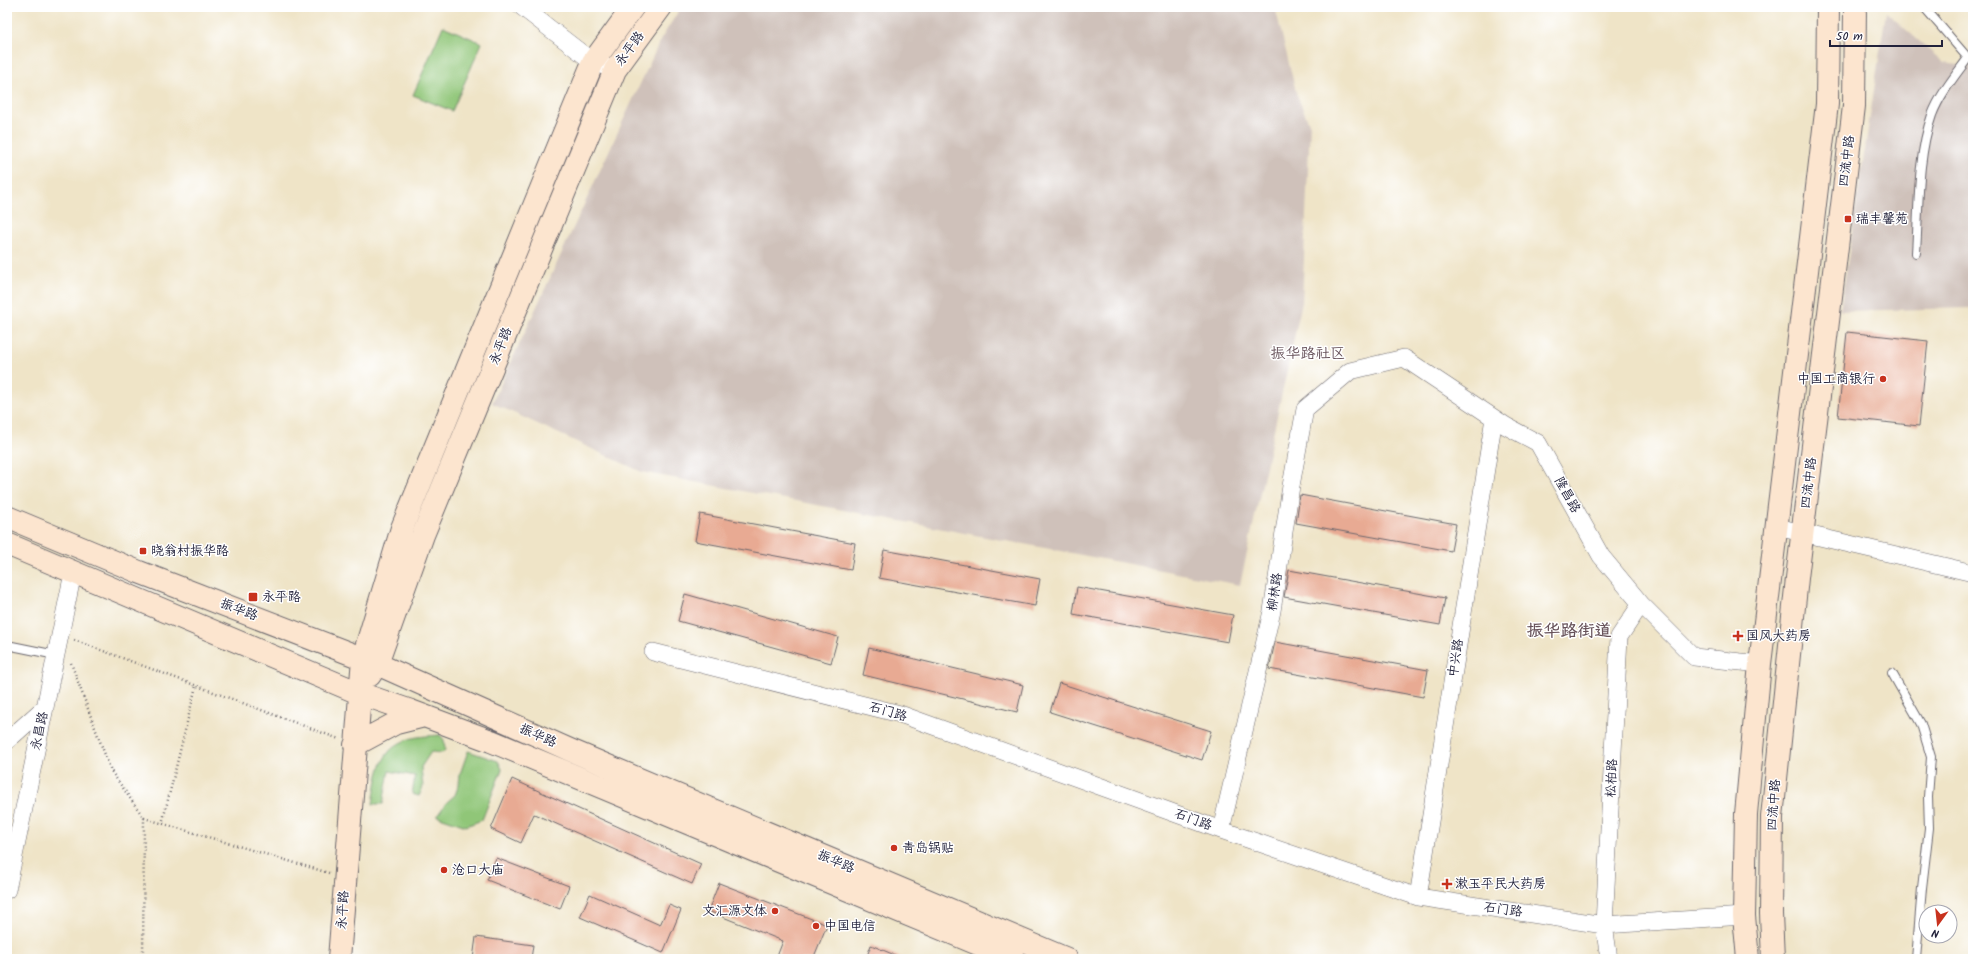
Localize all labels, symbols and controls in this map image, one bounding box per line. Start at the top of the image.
scale bar [1830,22,1942,48]
street label: 永平路 [610,27,650,71]
text: 50 m [1836,27,1863,46]
street label: 四流中路 [1833,134,1861,188]
place label: 瑞丰馨苑 [1856,209,1908,230]
marker: 瑞丰馨苑 [1843,214,1853,224]
street label: 永平路 [484,324,518,368]
district label: 振华路社区 [1270,342,1346,366]
place label: 中国工商银行 [1797,369,1875,390]
marker: 中国工商银行 [1878,374,1888,384]
street label: 四流中路 [1795,456,1823,510]
street label: 隆昌路 [1548,473,1586,517]
place label: 晓翁村振华路 [151,541,229,562]
marker: 晓翁村振华路 [138,546,148,556]
street label: 柳林路 [1262,571,1288,613]
place label: 永平路 [262,587,301,608]
marker: 永平路 [247,591,259,603]
street label: 振华路 [217,593,261,627]
district label: 振华路街道 [1527,618,1612,645]
place label: 国风大药房 [1746,626,1811,647]
marker: 国风大药房 [1733,631,1743,641]
street label: 中兴路 [1443,637,1469,679]
street label: 石门路 [866,697,910,727]
street label: 永昌路 [26,710,54,752]
street label: 振华路 [516,718,560,754]
street label: 松柏路 [1600,758,1624,798]
street label: 四流中路 [1762,778,1786,832]
street label: 石门路 [1171,803,1215,837]
place label: 青岛锅贴 [902,838,954,859]
marker: 青岛锅贴 [889,843,899,853]
street label: 振华路 [814,845,858,879]
place label: 沧口大庙 [452,860,504,881]
marker: 沧口大庙 [439,865,449,875]
place label: 漱玉平民大药房 [1455,874,1546,895]
marker: 漱玉平民大药房 [1442,879,1452,889]
street label: 永平路 [331,890,355,930]
street label: 石门路 [1482,897,1524,923]
place label: 文汇源文体 [702,901,767,922]
north arrow [1918,904,1958,944]
marker: 文汇源文体 [770,906,780,916]
place label: 中国电信 [824,916,876,937]
marker: 中国电信 [811,921,821,931]
text: N [1930,923,1941,942]

